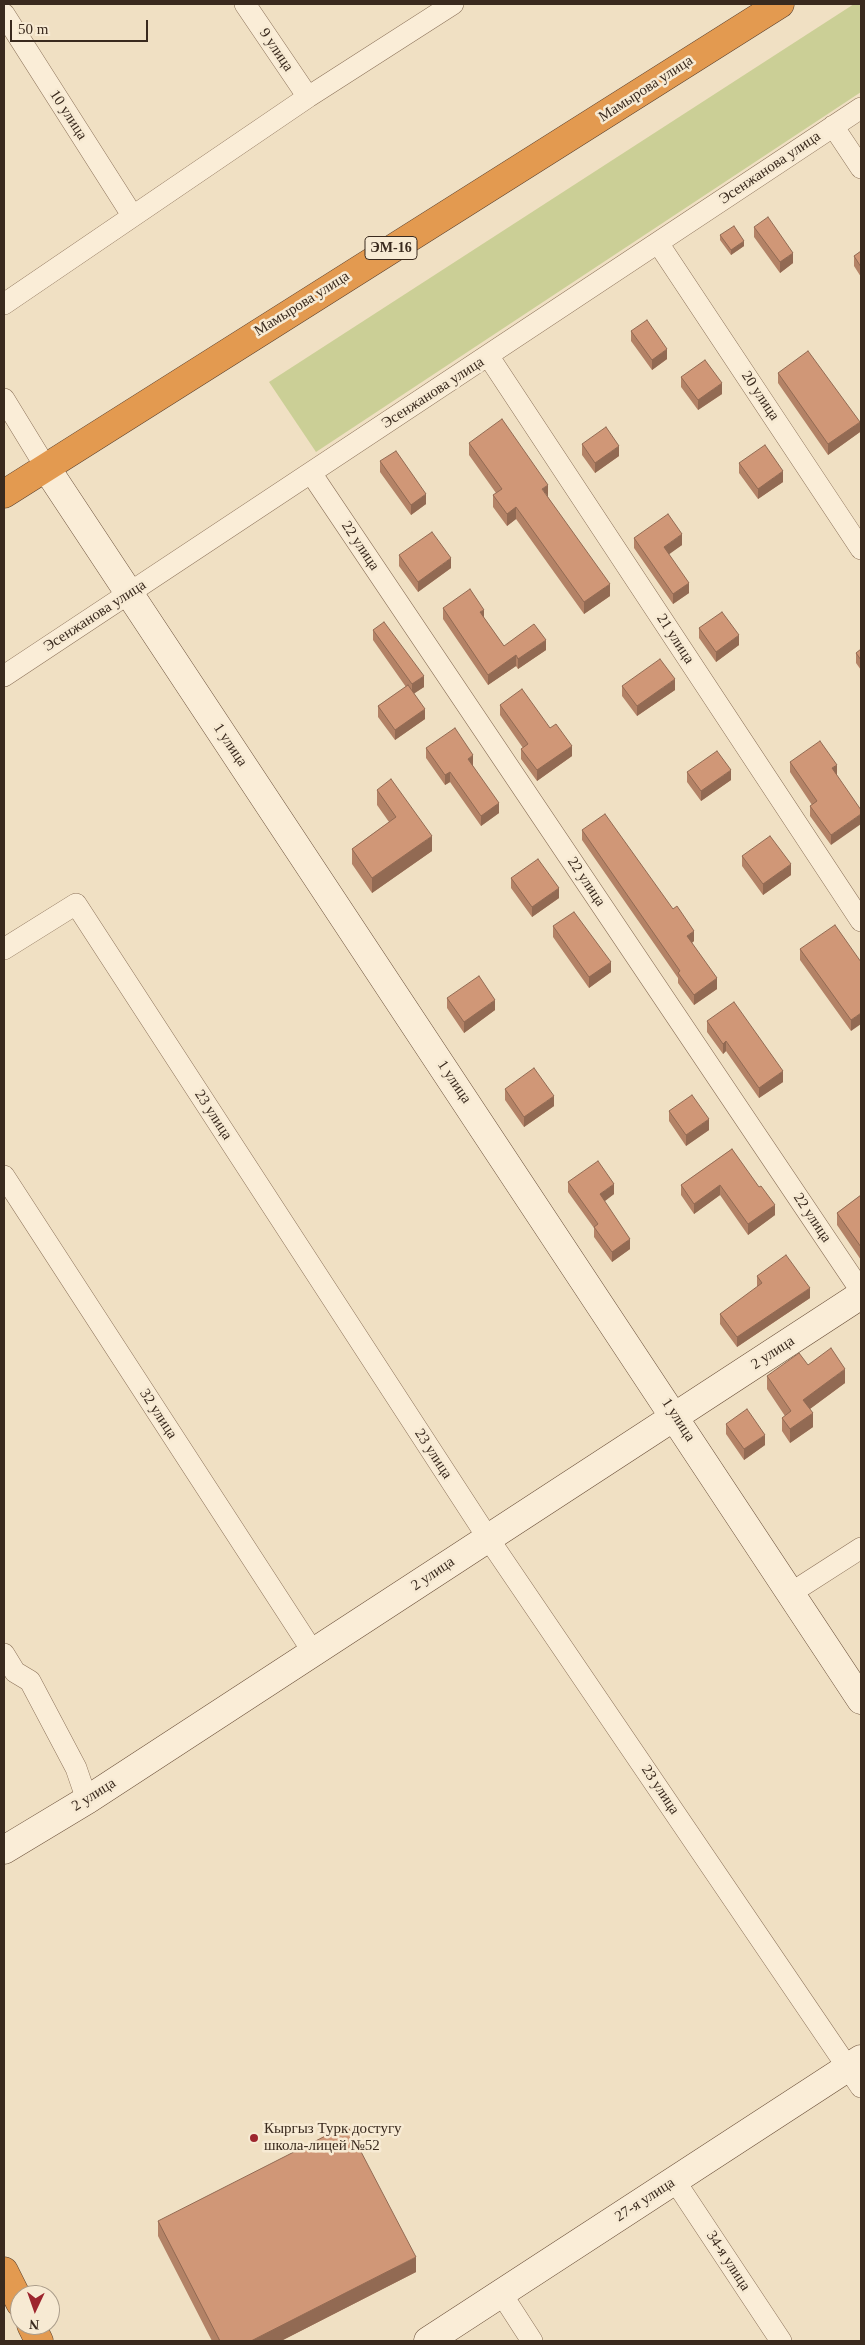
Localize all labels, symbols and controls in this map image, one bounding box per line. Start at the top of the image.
scale bar [12,10,150,42]
text: 50 m [18,21,48,37]
street label: 9 улица [255,25,297,75]
street label: Мамырова улица [595,52,697,126]
street label: 10 улица [45,87,91,143]
street label: Эсенжанова улица [716,127,824,209]
road number: ЭМ-16 [365,237,417,260]
street label: Мамырова улица [251,268,353,340]
street label: Эсенжанова улица [378,353,488,433]
street label: 20 улица [737,368,783,424]
street label: 22 улица [337,518,383,574]
street label: Эсенжанова улица [40,576,150,656]
street label: 21 улица [652,611,698,667]
street label: 1 улица [209,720,251,770]
street label: 22 улица [563,854,609,910]
street label: 1 улица [433,1057,475,1107]
street label: 23 улица [190,1087,236,1143]
street label: 22 улица [789,1190,835,1246]
street label: 2 улица [748,1332,798,1374]
street label: 32 улица [135,1386,181,1442]
street label: 1 улица [657,1395,699,1445]
street label: 23 улица [410,1426,456,1482]
street label: 2 улица [408,1553,458,1595]
street label: 23 улица [637,1762,683,1818]
street label: 2 улица [69,1775,119,1815]
place label: Кыргыз Турк достугу школа-лицей №52 [264,2120,402,2155]
marker: Кыргыз Турк достугу школа-лицей №52 [248,2132,260,2144]
street label: 27-я улица [612,2174,678,2226]
street label: 34-я улица [702,2228,754,2294]
north arrow [10,2285,60,2335]
text: N [29,2317,40,2332]

